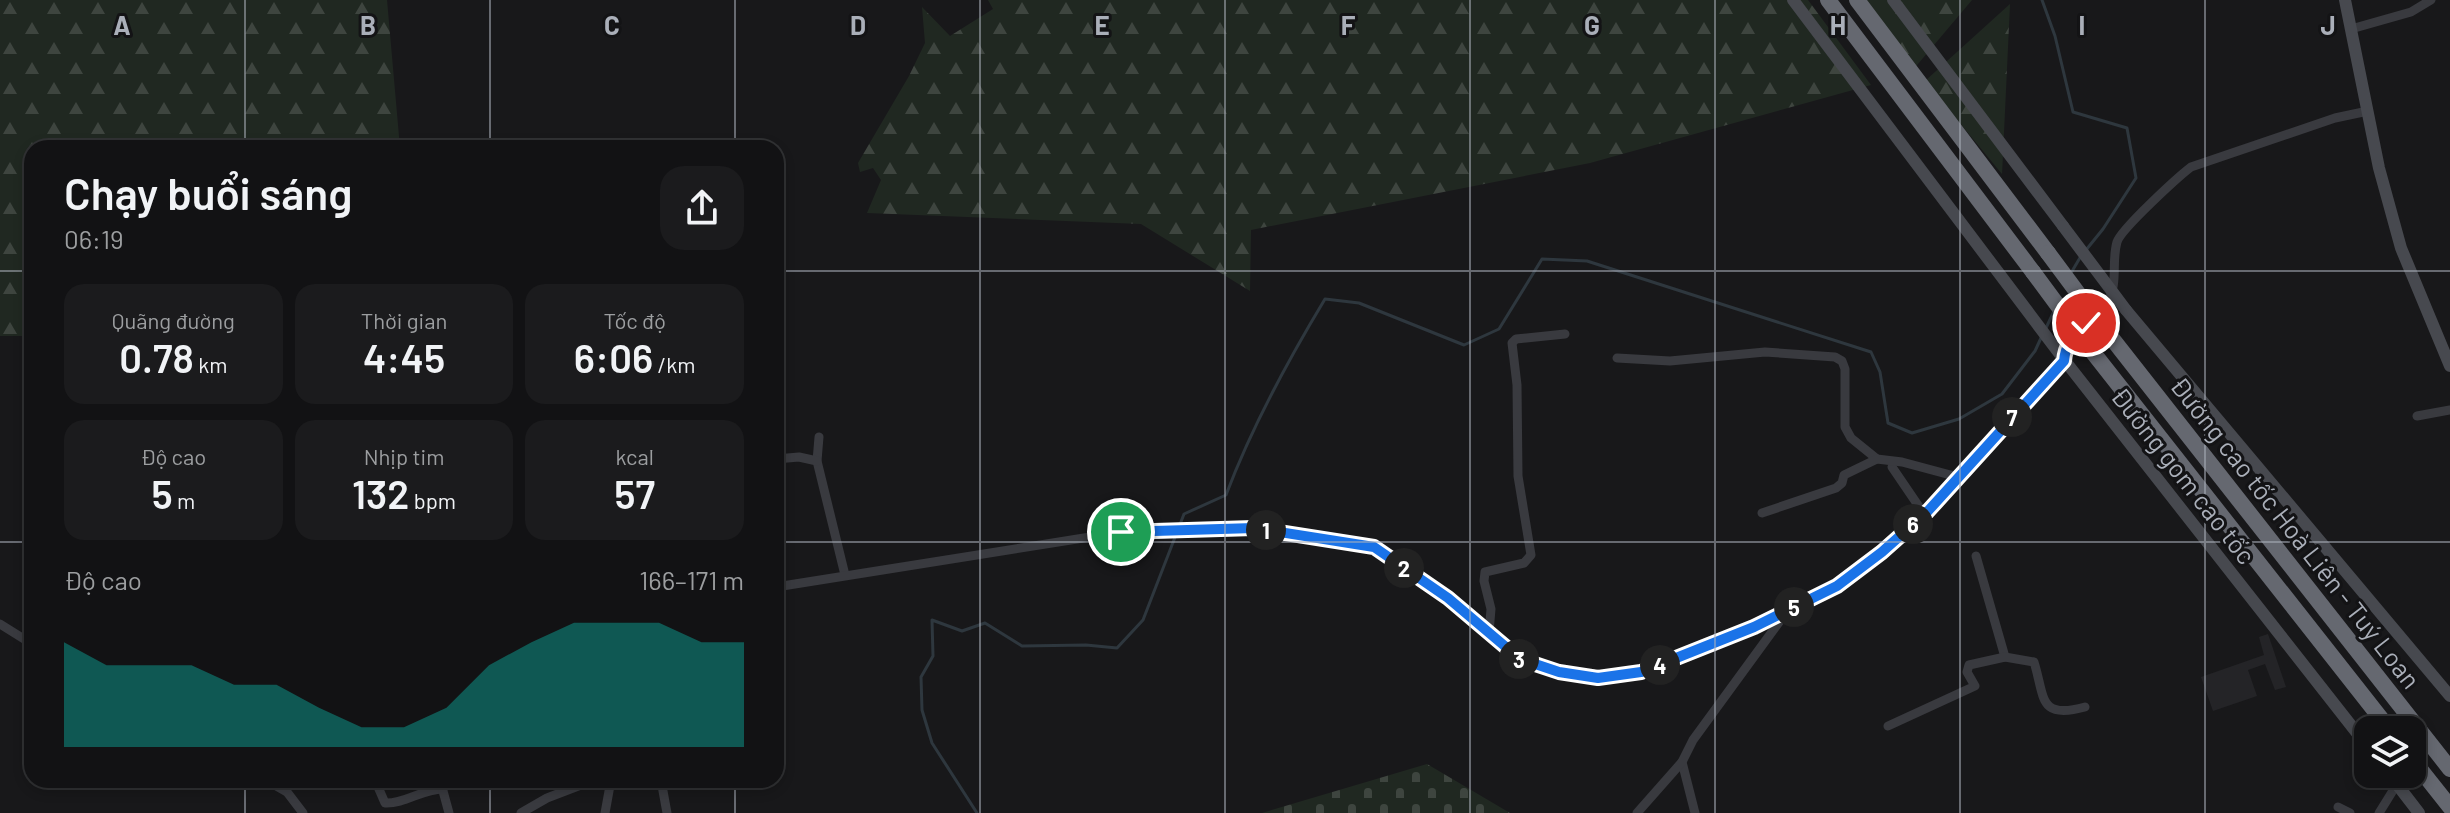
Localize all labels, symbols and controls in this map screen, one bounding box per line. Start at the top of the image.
text: A [113,9,131,40]
text: B [360,9,376,40]
text: C [604,9,620,40]
text: D [850,9,866,40]
text: E [1094,9,1110,40]
text: F [1341,9,1356,40]
text: G [1584,9,1600,40]
text: H [1830,9,1846,40]
text: I [2079,9,2085,40]
text: J [2320,9,2336,40]
text: Chạy buổi sáng [64,166,352,219]
button: share [660,166,744,250]
text: 06:19 [64,223,124,254]
pin [2052,289,2120,357]
icon: check [2064,301,2108,345]
text: Quãng đường [112,307,235,333]
text: Thời gian [361,307,447,333]
text: Tốc độ [603,307,666,333]
text: 0.78 [119,333,194,381]
text: 4:45 [363,333,445,381]
text: 6:06 [574,333,653,381]
text: km [194,351,227,377]
text: /km [653,351,696,377]
street label: Đường cao tốc Hoà Liên - Tuý Loan [2165,370,2428,694]
street label: Đường gom cao tốc [2105,380,2263,570]
pin: 7 [1992,397,2032,437]
text: 7 [2007,404,2017,430]
text: Độ cao [140,443,206,469]
text: Nhịp tim [364,443,444,469]
text: kcal [615,443,654,469]
text: 5 [151,469,173,517]
text: 132 [352,469,409,517]
text: 57 [614,469,655,517]
text: m [173,487,195,513]
text: bpm [409,487,456,513]
pin [1087,498,1155,566]
pin: 6 [1893,504,1933,544]
icon: arrive [1099,510,1143,554]
pin: 1 [1246,510,1286,550]
text: 6 [1907,511,1919,537]
text: 1 [1262,517,1270,543]
pin: 2 [1384,548,1424,588]
text: 2 [1398,555,1410,581]
text: Độ cao [64,564,142,595]
text: 166–171 m [639,564,744,595]
pin: 5 [1774,587,1814,627]
text: 5 [1788,594,1800,620]
pin: 3 [1499,639,1539,679]
pin: 4 [1640,645,1680,685]
text: 3 [1513,646,1525,672]
text: 4 [1653,652,1667,678]
map controls [2354,716,2426,788]
button: layers [2354,716,2426,788]

